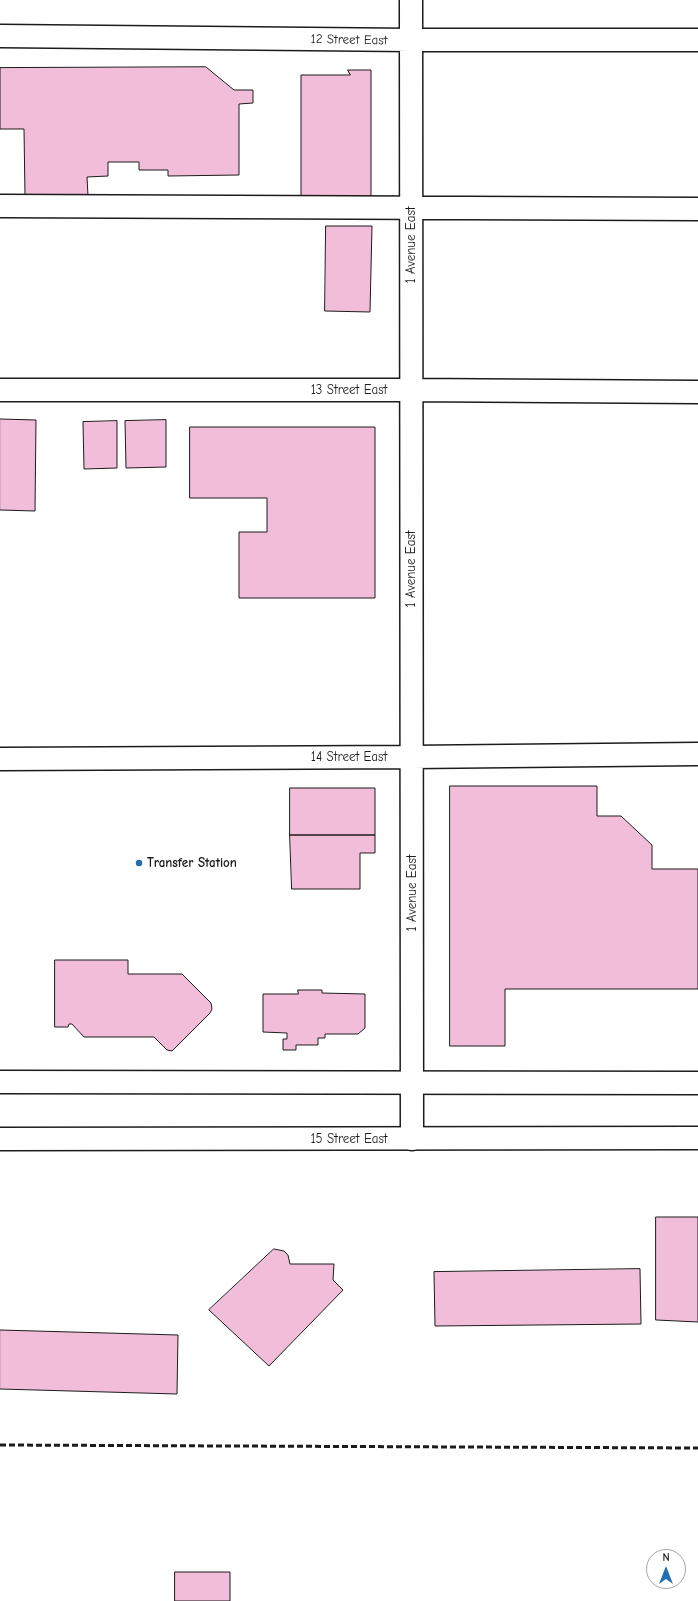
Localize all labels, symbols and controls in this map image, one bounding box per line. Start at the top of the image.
street label: 12 Street East [310,32,388,48]
street label: 1 Avenue East [403,206,419,284]
street label: 13 Street East [311,382,387,398]
street label: 1 Avenue East [403,530,419,608]
street label: 14 Street East [311,749,387,765]
street label: 1 Avenue East [404,854,420,932]
place label: Transfer Station [147,855,237,871]
marker: Transfer Station [134,858,144,868]
street label: 15 Street East [310,1131,388,1147]
north arrow [646,1549,686,1589]
text: N [662,1551,670,1564]

